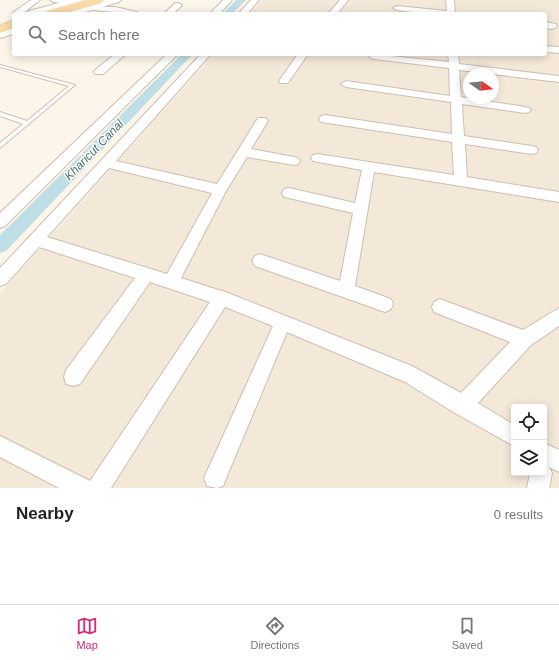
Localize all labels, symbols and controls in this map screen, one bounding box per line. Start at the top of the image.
search box [12,12,547,56]
icon: search [26,23,48,45]
text: Search here [58,26,140,43]
north arrow [463,68,499,104]
water label: Kharicut Canal [62,117,127,183]
map controls [511,404,547,476]
button: locate [511,404,547,440]
button: layers [511,440,547,476]
text: Nearby [16,504,74,523]
text: 0 results [494,507,543,522]
tab: Map [76,615,98,651]
tab: Directions [250,615,299,651]
tab: Saved [452,615,483,651]

